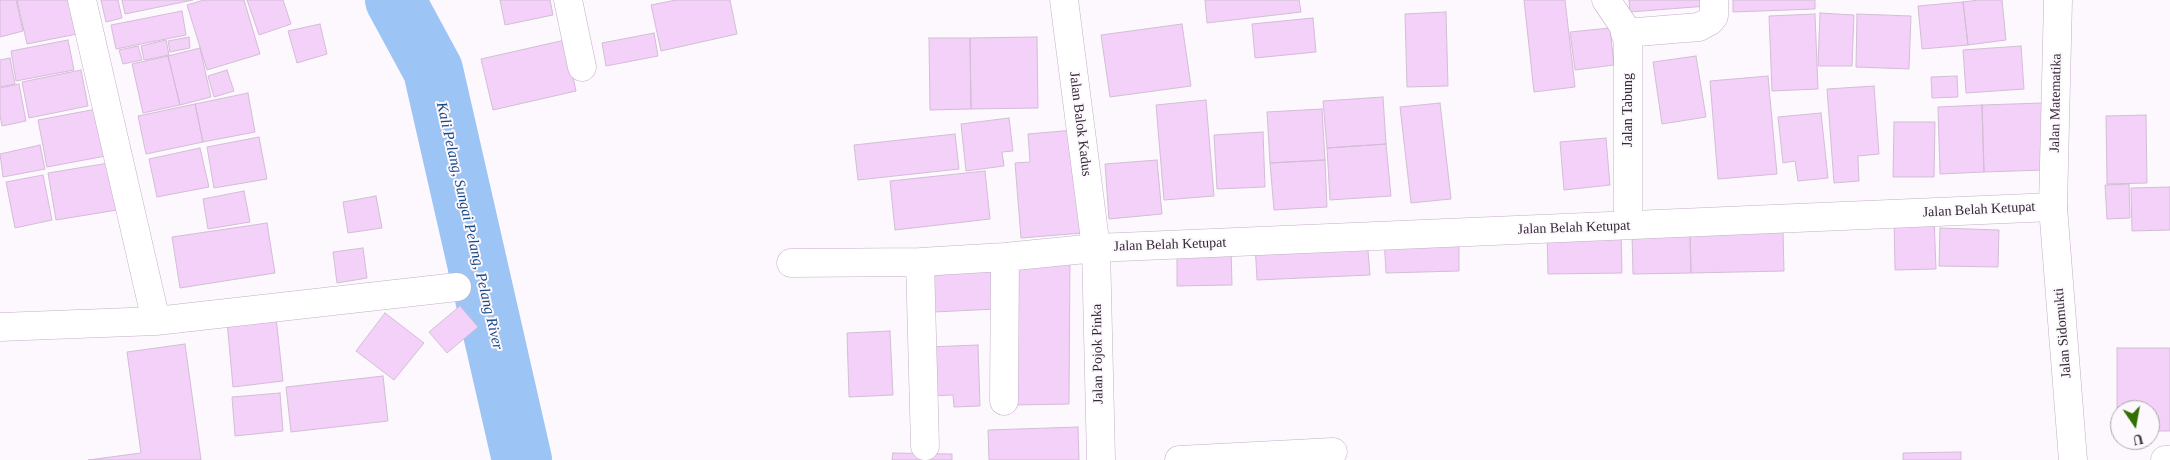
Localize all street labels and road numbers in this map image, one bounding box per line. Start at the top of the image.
street label: Jalan Matematika [2047,53,2065,153]
street label: Jalan Balok Kadus [1065,71,1095,177]
street label: Jalan Tabung [1620,73,1636,147]
street label: Jalan Belah Ketupat [1922,199,2036,221]
street label: Jalan Belah Ketupat [1517,218,1631,238]
street label: Jalan Belah Ketupat [1113,235,1227,255]
street label: Jalan Sidomukti [2051,287,2075,379]
street label: Jalan Pojok Pinka [1089,304,1107,404]

